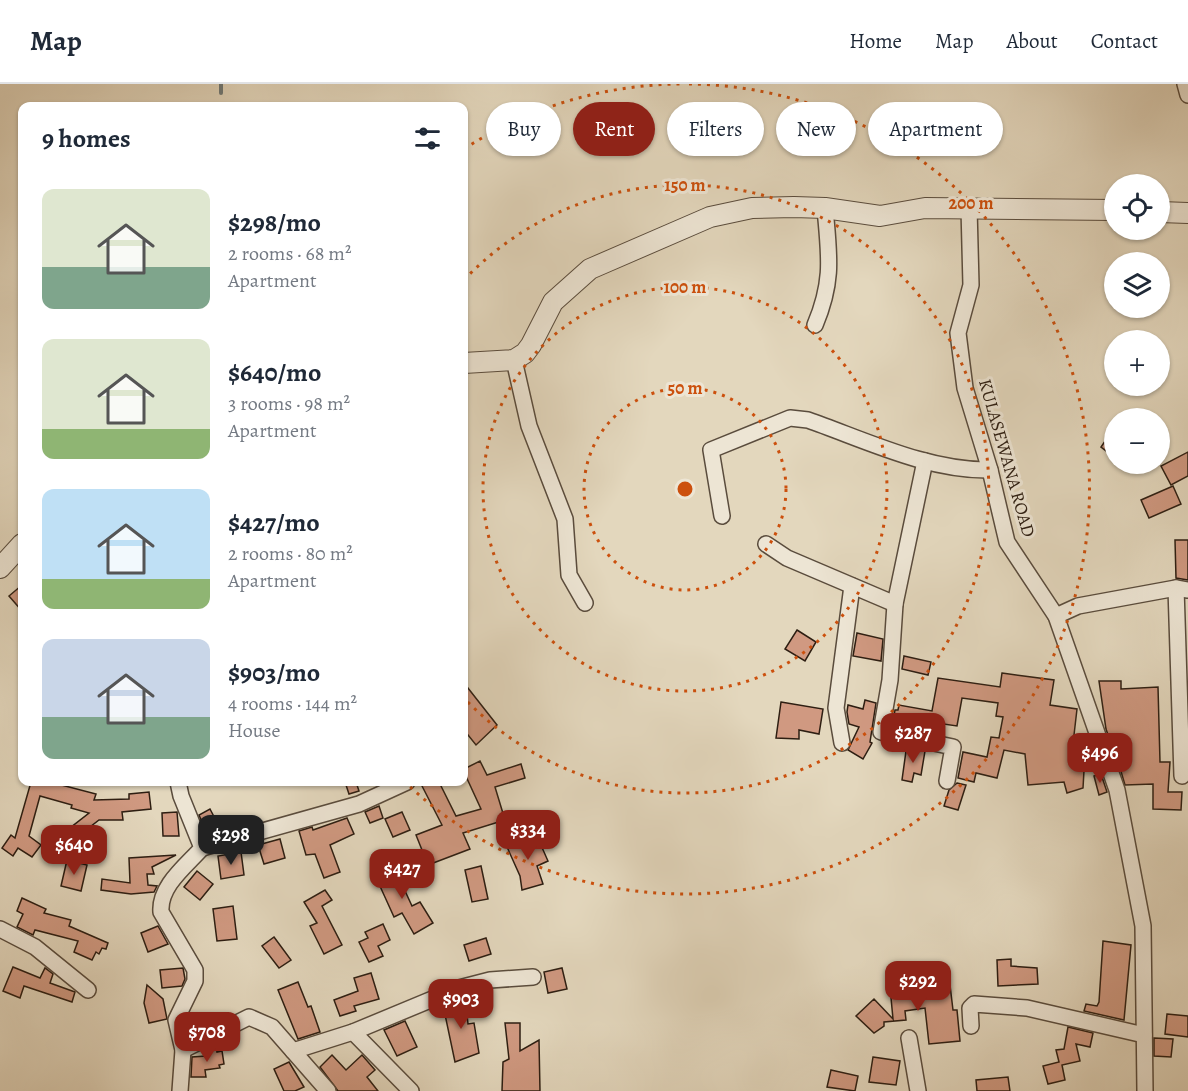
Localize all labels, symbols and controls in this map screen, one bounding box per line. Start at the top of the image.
text: Map [30,22,82,60]
text: Home [849,27,902,55]
text: Map [935,27,973,55]
text: About [1006,27,1058,55]
text: Contact [1091,27,1158,55]
chip: Buy [486,102,561,156]
chip: Rent [573,102,655,156]
chip: Filters [667,102,764,156]
chip: New [776,102,856,156]
chip: Apartment [868,102,1003,156]
text: 9 homes [42,121,131,156]
icon: filters [411,122,444,155]
text: 150 m [664,173,706,197]
map controls [1104,174,1170,474]
button: locate [1104,174,1170,240]
text: 200 m [948,191,994,215]
text: $298/mo [228,205,321,240]
icon: home [90,213,162,285]
text: 2 rooms · 68 m² [228,240,352,267]
button: layers [1104,252,1170,318]
text: Apartment [228,267,317,294]
text: 100 m [664,275,706,299]
button: + [1104,330,1170,396]
text: $640/mo [228,355,321,390]
icon: home [90,363,162,435]
text: 50 m [668,376,702,400]
street label: KULASEWANA ROAD [973,376,1041,540]
text: 3 rooms · 98 m² [228,390,350,417]
button: − [1104,408,1170,474]
text: Apartment [228,417,317,444]
centre of rings [675,479,695,499]
text: $427/mo [228,505,320,540]
icon: home [90,513,162,585]
text: 2 rooms · 80 m² [228,540,353,567]
text: Apartment [228,567,317,594]
text: $903/mo [228,655,320,690]
icon: home [90,663,162,735]
text: 4 rooms · 144 m² [228,690,357,717]
pin: $287 [877,713,949,764]
text: House [228,717,280,744]
text: $287 [894,719,932,746]
pin: $496 [1064,733,1136,784]
text: $496 [1081,739,1119,766]
pin: $334 [492,810,564,861]
pin: $298 [195,815,267,866]
text: $334 [510,816,546,843]
text: $298 [212,821,250,848]
pin: $640 [38,825,110,876]
text: $640 [55,831,93,858]
pin: $427 [366,849,438,900]
text: $427 [384,855,420,882]
pin: $292 [882,961,954,1012]
text: $292 [899,967,937,994]
pin: $903 [425,979,497,1030]
text: $903 [442,985,480,1012]
pin: $708 [171,1012,243,1063]
text: $708 [188,1018,226,1045]

